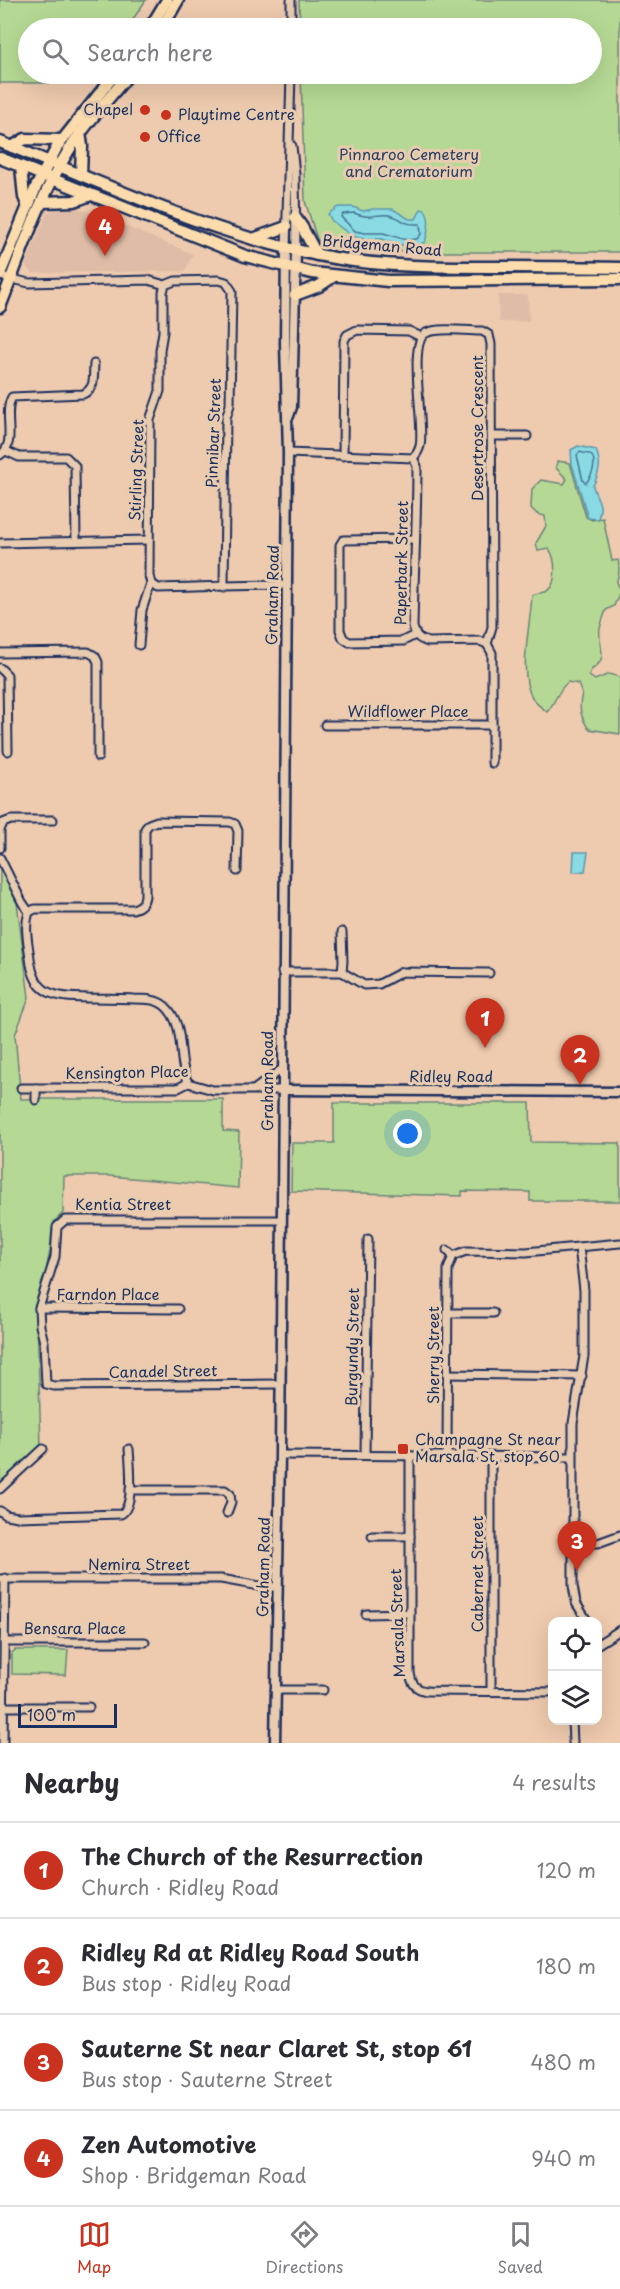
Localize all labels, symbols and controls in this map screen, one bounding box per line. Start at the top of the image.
search box [18,18,602,84]
icon: search [39,35,72,68]
text: Search here [87,35,213,68]
place label: Chapel [83,97,133,120]
place label: Playtime Centre [178,102,295,125]
marker: Chapel [138,103,152,117]
marker: Playtime Centre [159,108,173,122]
place label: Office [157,124,201,147]
marker: Office [138,130,152,144]
park label: Pinnaroo Cemetery and Crematorium [339,142,479,182]
pin: 4 [86,206,124,256]
street label: Bridgeman Road [321,228,443,261]
street label: Desertrose Crescent [465,355,488,501]
street label: Pinnibar Street [199,378,226,488]
street label: Stirling Street [122,419,149,521]
street label: Paperbark Street [388,501,413,625]
street label: Graham Road [259,545,284,645]
street label: Wildflower Place [347,699,469,722]
pin: 1 [466,998,504,1048]
street label: Graham Road [255,1031,278,1131]
pin: 2 [560,1036,600,1085]
street label: Kensington Place [65,1059,189,1084]
street label: Ridley Road [409,1064,493,1087]
your location [393,1119,422,1148]
street label: Kentia Street [75,1192,171,1215]
street label: Farndon Place [57,1282,159,1305]
street label: Burgundy Street [339,1288,364,1406]
street label: Sherry Street [421,1306,444,1404]
street label: Canadel Street [109,1358,217,1383]
place label: Champagne St near Marsala St, stop 60 [415,1427,561,1467]
marker: Champagne St near Marsala St, stop 60 [396,1442,410,1456]
street label: Cabernet Street [465,1516,488,1632]
street label: Graham Road [250,1517,275,1617]
pin: 3 [558,1522,596,1571]
street label: Nemira Street [88,1552,190,1575]
street label: Marsala Street [383,1568,410,1678]
street label: Bensara Place [24,1616,126,1639]
map controls [548,1617,602,1725]
button: locate [548,1617,602,1671]
button: layers [548,1671,602,1725]
scale bar [18,1701,117,1728]
text: 100 m [27,1702,76,1726]
text: Nearby [24,1763,119,1802]
text: 4 results [512,1767,596,1797]
text: The Church of the Resurrection [81,1839,423,1872]
text: 1 [39,1855,48,1885]
text: 120 m [537,1855,596,1885]
text: Church · Ridley Road [81,1872,279,1902]
text: Ridley Rd at Ridley Road South [81,1935,419,1968]
text: 2 [36,1951,51,1981]
text: 180 m [536,1951,596,1981]
text: Bus stop · Ridley Road [81,1968,291,1998]
text: Sauterne St near Claret St, stop 61 [81,2031,472,2064]
text: 3 [37,2047,50,2077]
text: 480 m [531,2047,596,2077]
text: Bus stop · Sauterne Street [81,2064,332,2094]
text: Zen Automotive [81,2127,256,2160]
text: 4 [37,2143,50,2173]
text: 940 m [531,2143,596,2173]
text: Shop · Bridgeman Road [81,2160,306,2190]
tab: Map [77,2218,111,2278]
tab: Directions [265,2218,343,2278]
tab: Saved [497,2218,543,2278]

